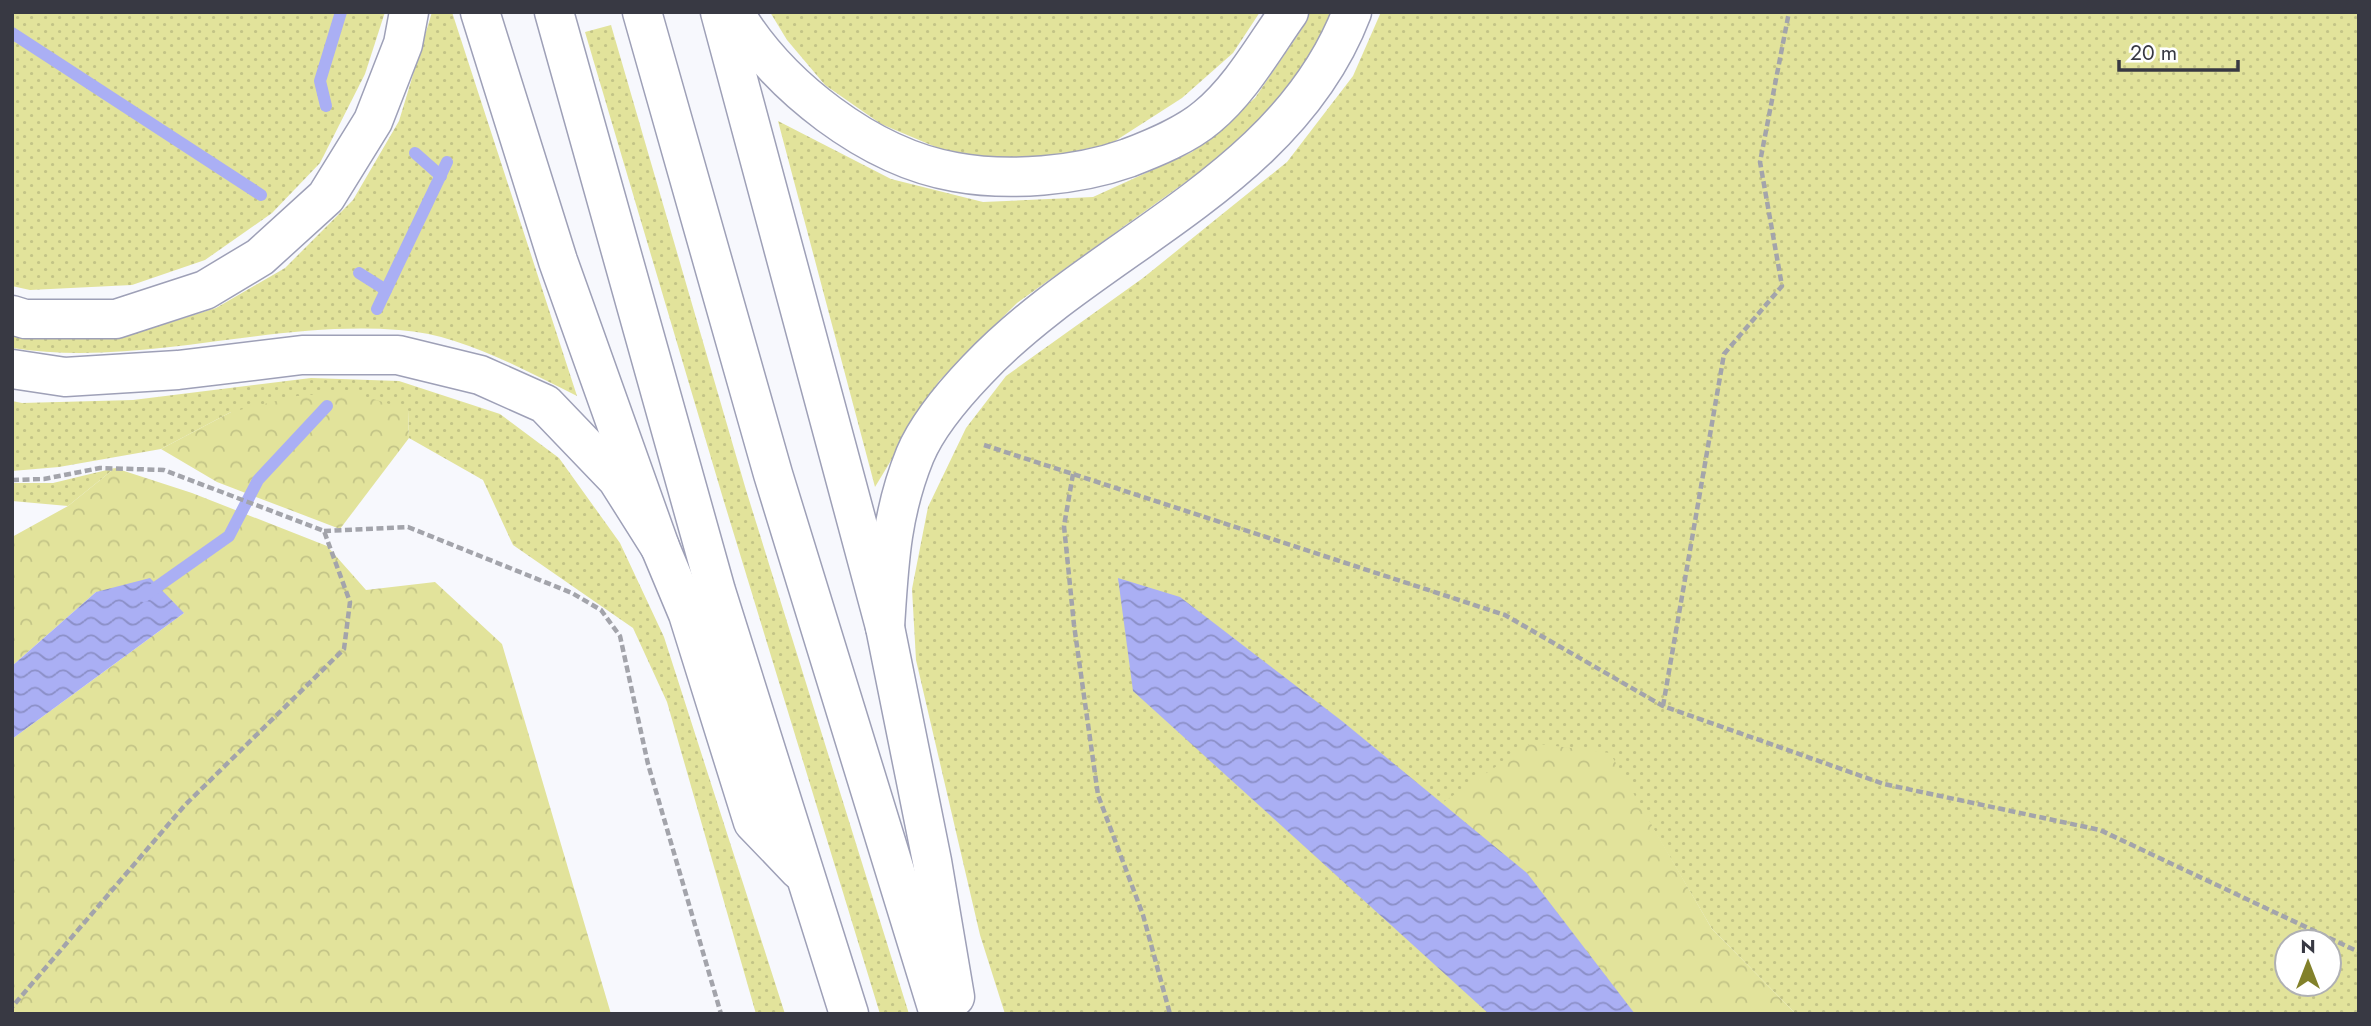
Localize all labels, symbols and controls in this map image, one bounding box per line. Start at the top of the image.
scale bar [2119,28,2238,72]
text: 20 m [2130,38,2177,68]
north arrow [2273,928,2343,998]
text: N [2300,933,2316,960]

